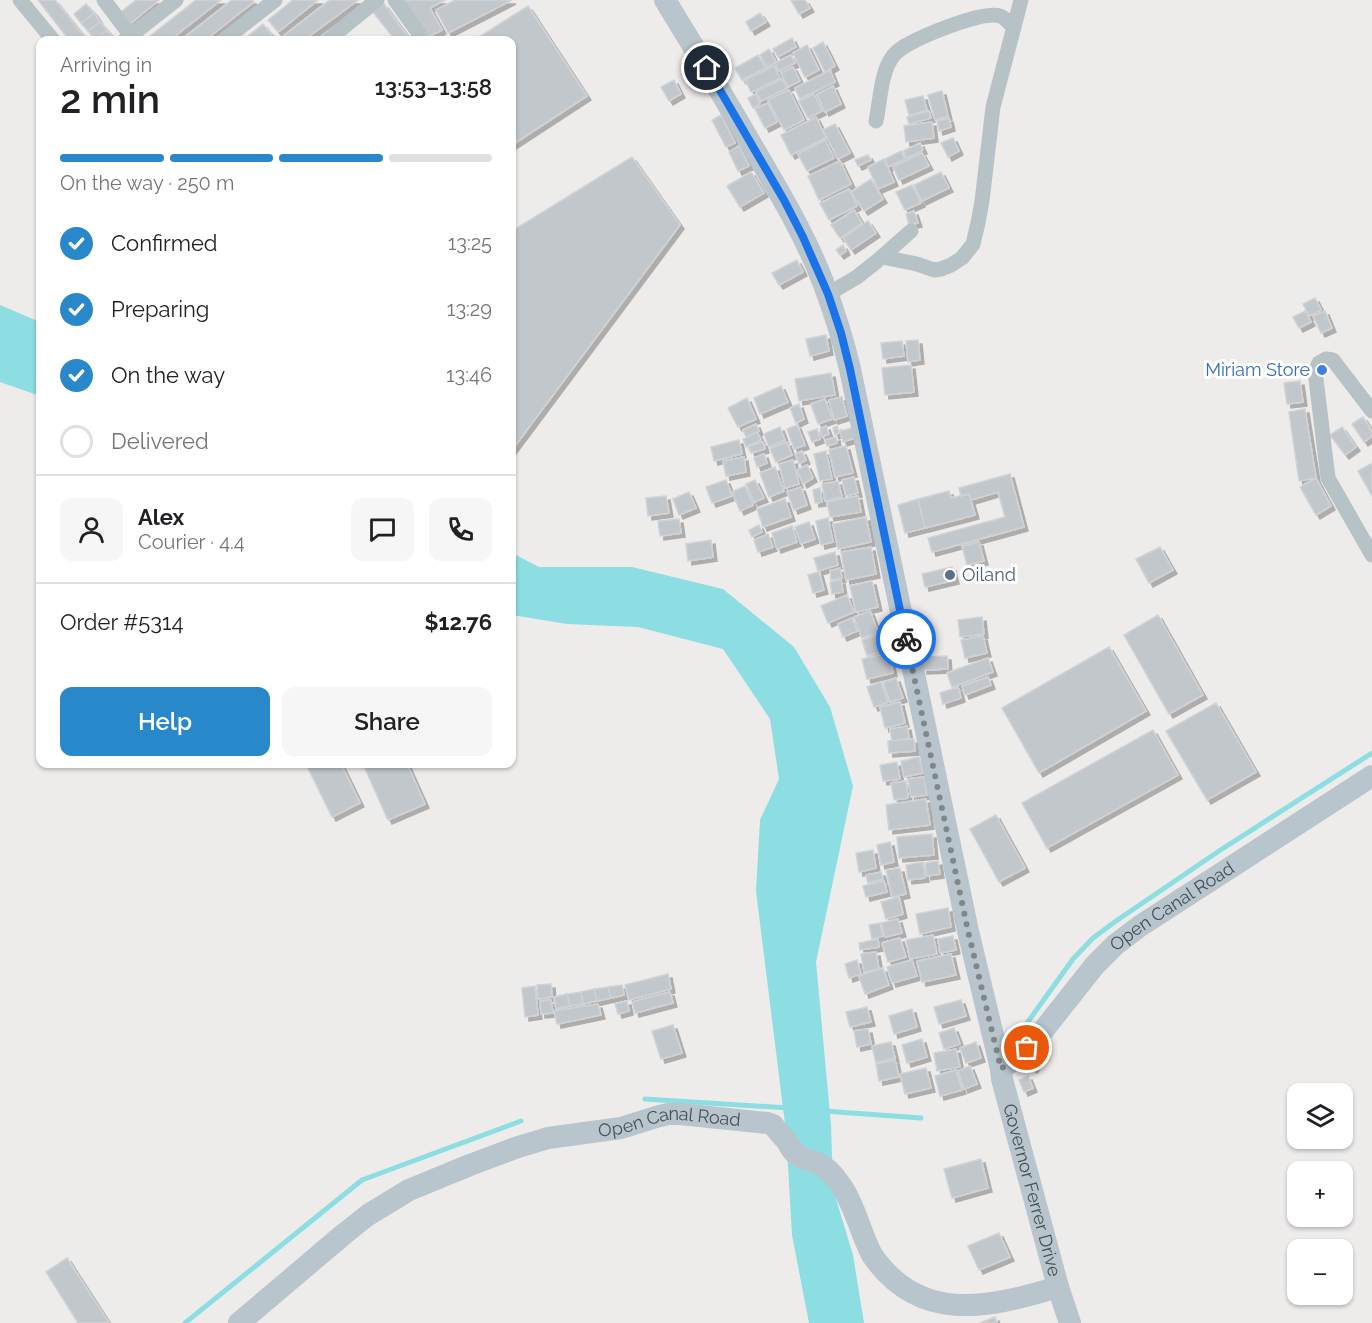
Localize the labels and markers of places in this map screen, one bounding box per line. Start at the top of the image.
pin [681,42,732,93]
place label: Miriam Store [1205,359,1310,380]
marker: Miriam Store [1315,363,1329,377]
place label: Oiland [962,564,1016,585]
marker: Oiland [943,568,957,582]
pin [1001,1022,1052,1073]

